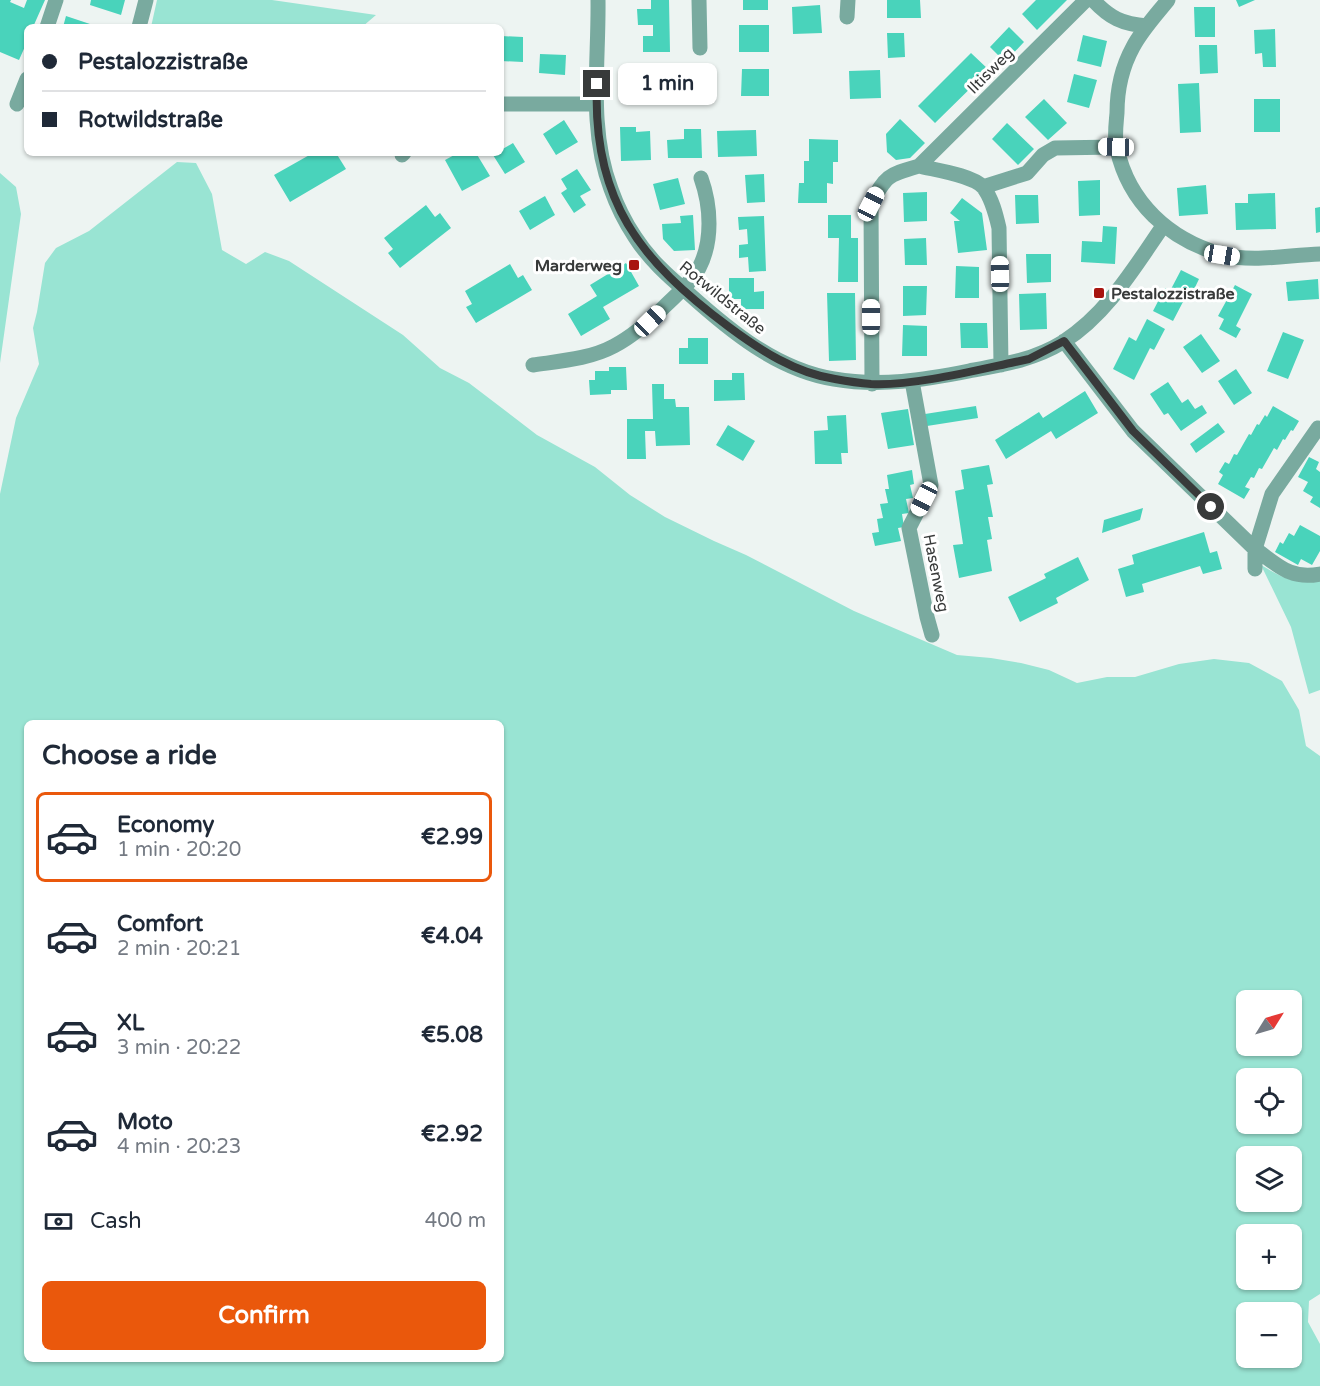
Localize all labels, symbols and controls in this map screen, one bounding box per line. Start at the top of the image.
street label: Iltisweg [963,43,1018,98]
text: Pestalozzistraße [78,49,248,75]
callout: 1 min [618,63,717,105]
route end [583,70,610,97]
text: 1 min [641,72,694,96]
text: Rotwildstraße [78,107,223,133]
car [1098,138,1134,156]
car [855,184,887,224]
car [1203,243,1241,267]
place label: Marderweg [535,256,622,276]
car [991,256,1009,292]
street label: Rotwildstraße [675,257,770,339]
marker: Marderweg [627,258,641,272]
place label: Pestalozzistraße [1111,284,1235,304]
marker: Pestalozzistraße [1092,286,1106,300]
car [862,299,880,335]
car [631,302,669,340]
car [908,479,940,519]
route start [1197,493,1224,520]
street label: Hasenweg [919,532,953,614]
text: Choose a ride [42,739,217,772]
icon: car [45,810,99,864]
text: Economy [117,812,214,838]
text: €2.99 [421,824,483,850]
text: 1 min · 20:20 [117,838,241,862]
icon: car [45,909,99,963]
text: Comfort [117,911,203,937]
text: €4.04 [421,923,483,949]
text: 2 min · 20:21 [117,937,241,961]
north arrow [1236,990,1302,1056]
map controls [1236,990,1302,1368]
icon: car [45,1008,99,1062]
text: XL [117,1010,144,1036]
text: €5.08 [421,1022,483,1048]
text: 3 min · 20:22 [117,1036,241,1060]
button: locate [1236,1068,1302,1134]
icon: car [45,1107,99,1161]
text: Moto [117,1109,173,1135]
text: €2.92 [421,1121,483,1147]
text: 4 min · 20:23 [117,1135,241,1159]
button: layers [1236,1146,1302,1212]
icon: cash [42,1205,75,1238]
text: Cash [90,1208,142,1234]
text: 400 m [425,1209,486,1233]
button: + [1236,1224,1302,1290]
button: Confirm [42,1281,486,1350]
button: − [1236,1302,1302,1368]

